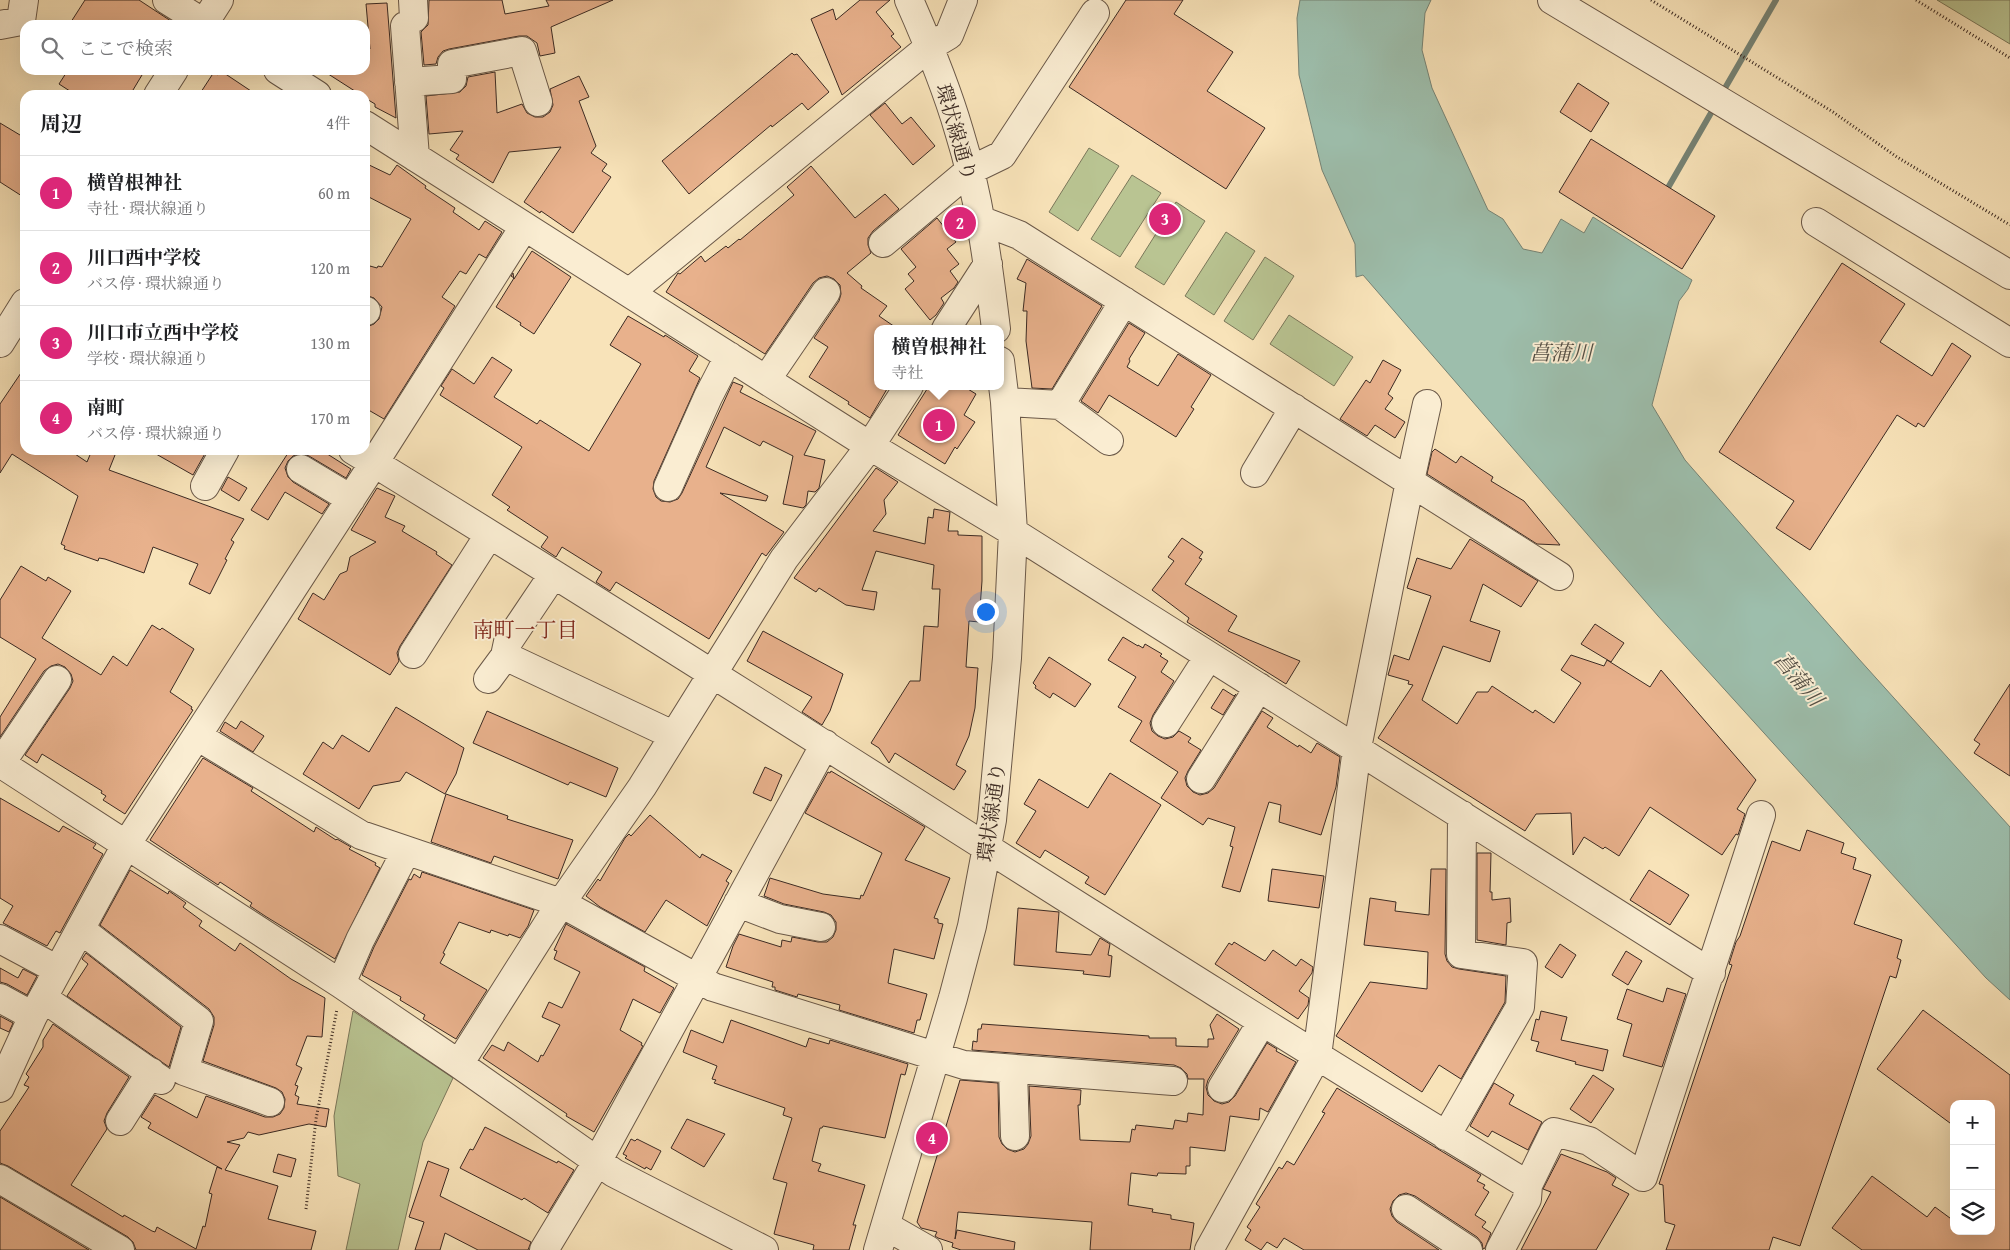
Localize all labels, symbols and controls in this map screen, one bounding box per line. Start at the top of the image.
search box [20,20,370,75]
icon: search [38,34,66,62]
text: ここで検索 [78,34,173,62]
street label: 環状線通り [929,80,985,184]
text: 周辺 [40,108,82,139]
text: 4件 [326,111,350,135]
text: 横曽根神社 [87,168,182,196]
text: 1 [52,181,60,205]
text: 60 m [318,181,350,205]
text: 寺社 · 環状線通り [87,196,209,220]
pin: 3 [1149,200,1181,238]
pin: 2 [944,204,976,242]
text: 川口西中学校 [87,243,201,271]
text: 2 [52,256,60,280]
text: 120 m [310,256,350,280]
text: バス停 · 環状線通り [87,271,225,295]
text: 川口市立西中学校 [87,318,239,346]
popup [874,325,1004,390]
text: 3 [52,331,60,355]
text: 130 m [310,331,350,355]
text: 横曽根神社 [891,332,987,360]
water label: 菖蒲川 [1530,337,1594,368]
text: 学校 · 環状線通り [87,346,209,370]
text: 寺社 [891,360,924,384]
text: 南町 [87,393,125,421]
text: 4 [52,406,60,430]
text: 170 m [310,406,350,430]
pin: 1 [923,406,955,444]
text: バス停 · 環状線通り [87,421,225,445]
your location [973,599,999,625]
district label: 南町一丁目 [473,614,578,645]
water label: 菖蒲川 [1767,645,1832,715]
street label: 環状線通り [970,760,1012,864]
map controls [1950,1100,1995,1235]
button: + [1950,1100,1995,1145]
pin: 4 [916,1119,948,1157]
button: − [1950,1145,1995,1190]
button: layers [1950,1190,1995,1235]

